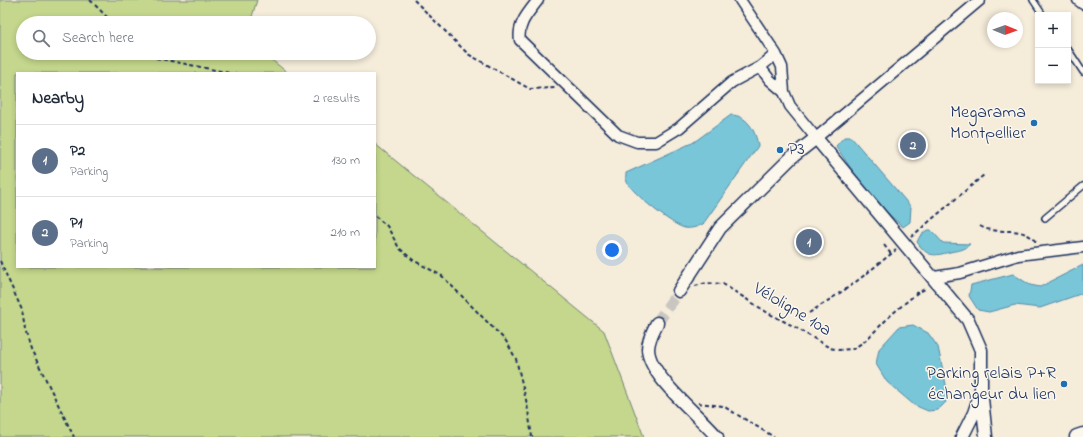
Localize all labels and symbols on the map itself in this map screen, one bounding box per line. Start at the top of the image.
north arrow [987,12,1023,48]
place label: Megarama Montpellier [950,100,1026,147]
marker: Megarama Montpellier [1029,118,1039,128]
pin: 2 [900,130,926,160]
place label: P3 [788,137,805,163]
marker: P3 [775,145,785,155]
pin: 1 [796,227,822,257]
your location [602,240,622,260]
street label: Véloligne 10a [746,276,836,345]
place label: Parking relais P+R échangeur du lien [927,361,1056,409]
marker: Parking relais P+R échangeur du lien [1059,379,1069,389]

